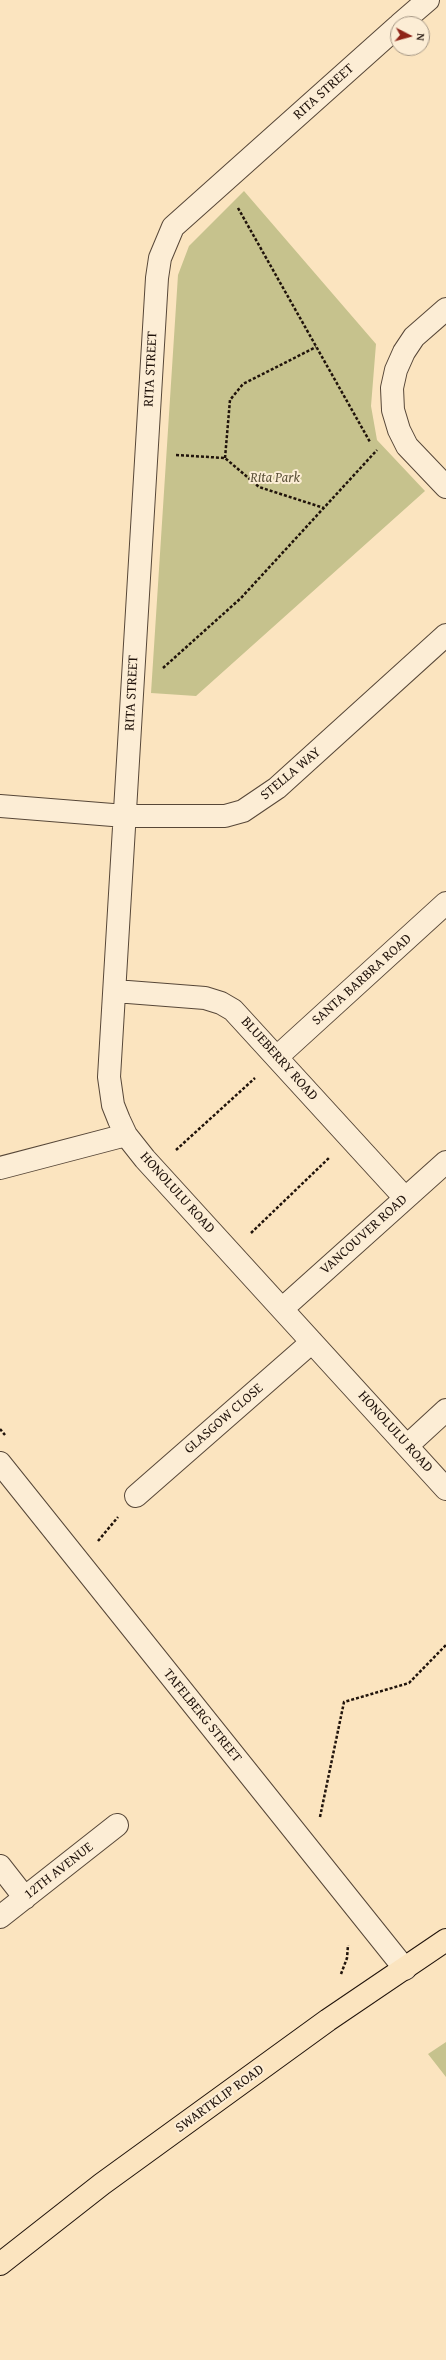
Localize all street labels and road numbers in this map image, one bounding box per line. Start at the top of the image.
street label: RITA STREET [290,60,358,124]
street label: RITA STREET [141,331,161,407]
street label: RITA STREET [122,655,142,731]
street label: STELLA WAY [257,744,325,804]
street label: SANTA BARBRA ROAD [309,931,415,1029]
street label: BLUEBERRY ROAD [237,1014,321,1104]
street label: HONOLULU ROAD [136,1149,218,1237]
street label: VANCOUVER ROAD [317,1192,411,1278]
street label: GLASGOW CLOSE [181,1380,267,1458]
street label: HONOLULU ROAD [354,1388,436,1476]
street label: TAFELBERG STREET [159,1666,245,1766]
street label: 12TH AVENUE [21,1839,97,1903]
street label: SWARTKLIP ROAD [173,2061,267,2137]

